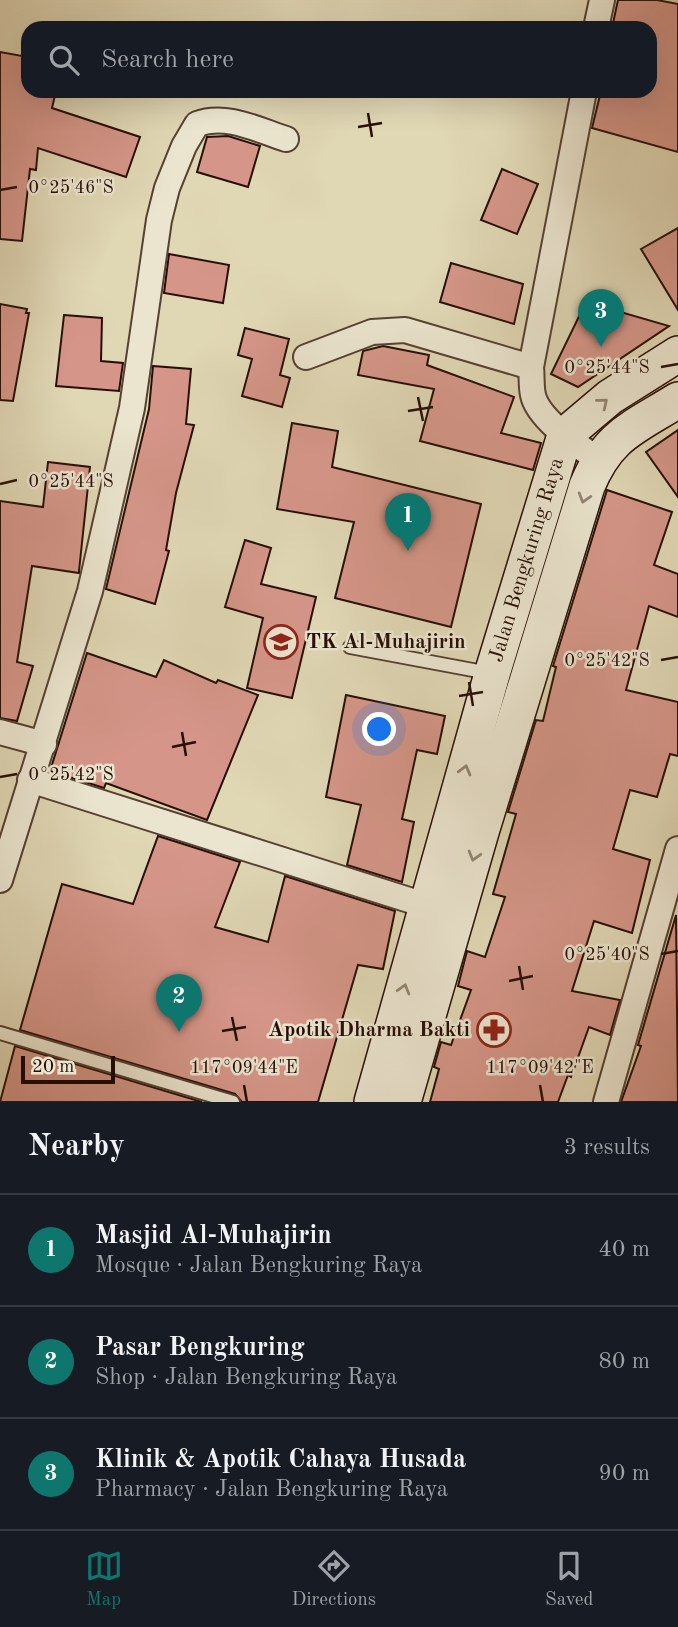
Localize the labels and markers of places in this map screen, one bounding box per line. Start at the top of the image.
pin: 3 [578,289,624,347]
pin: 1 [385,493,431,551]
school or university icon: TK Al-Muhajirin [262,623,300,661]
place label: TK Al-Muhajirin [306,632,466,653]
pin: 2 [156,974,202,1032]
pharmacy icon: Apotik Dharma Bakti [475,1011,513,1049]
place label: Apotik Dharma Bakti [268,1020,470,1041]

